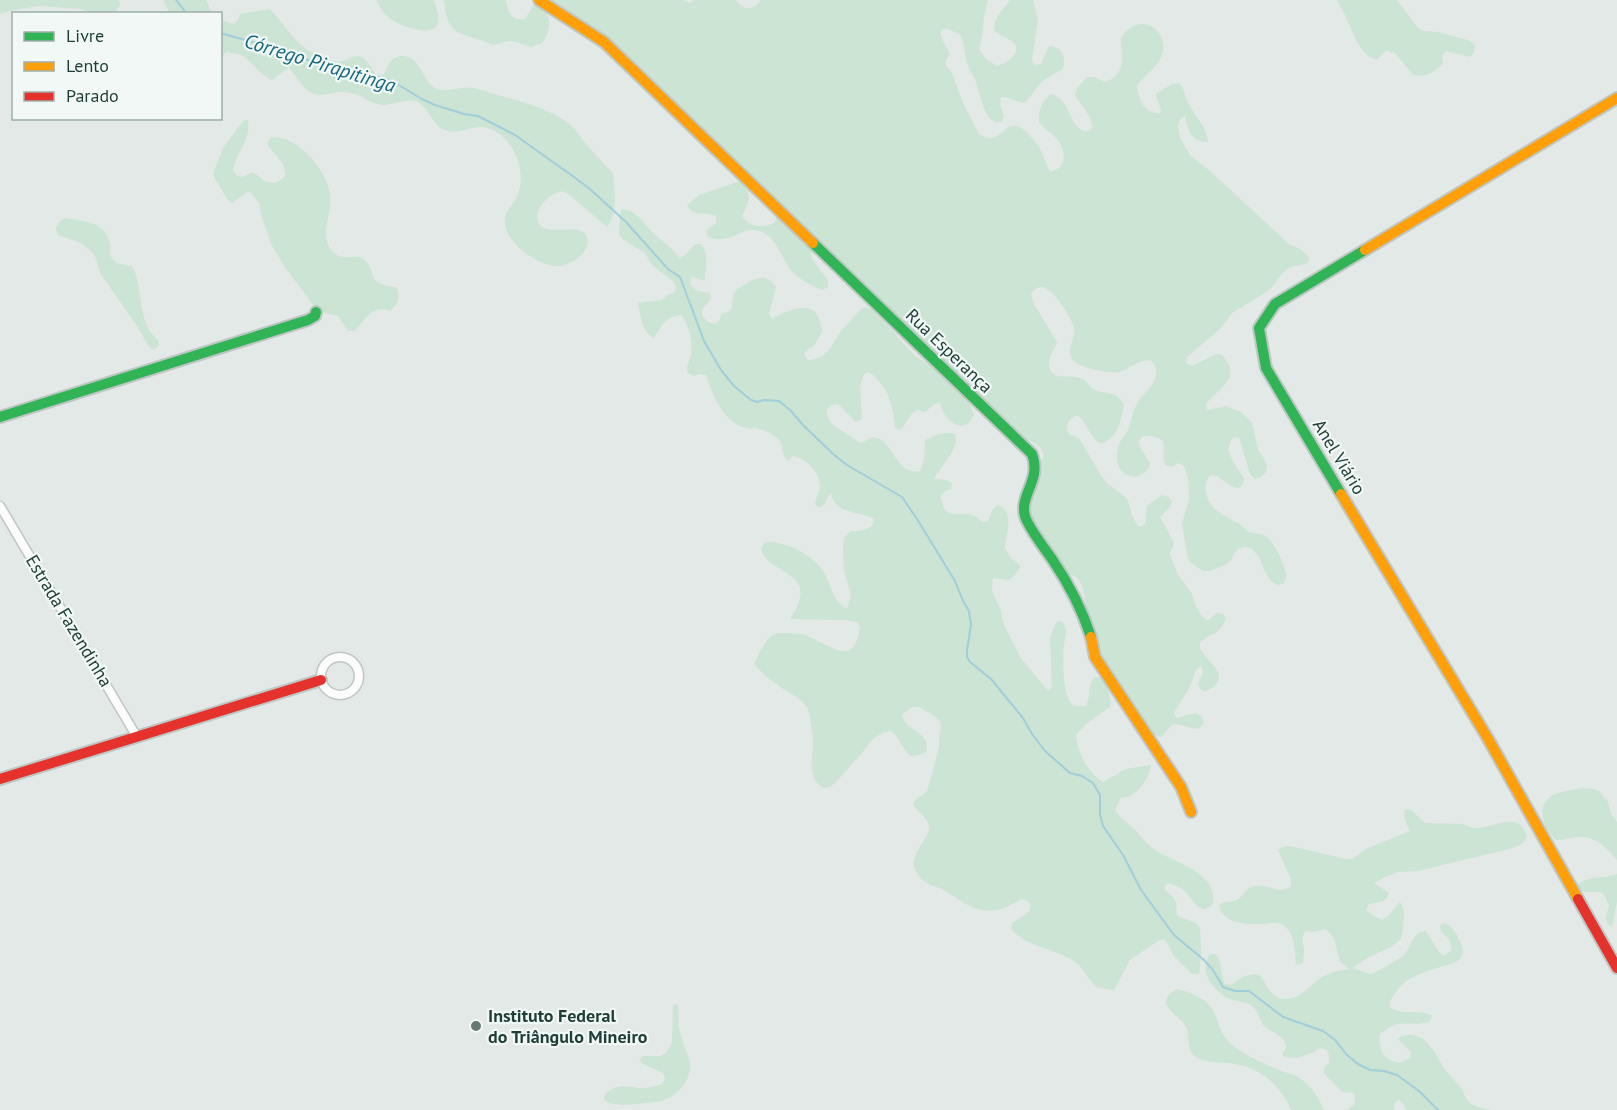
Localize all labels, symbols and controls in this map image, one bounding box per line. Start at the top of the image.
legend [12,12,222,120]
text: Livre [66,24,104,47]
water label: Córrego Pirapitinga [241,28,399,98]
text: Lento [66,54,109,77]
text: Parado [66,84,119,107]
street label: Rua Esperança [901,303,998,398]
street label: Anel Viário [1308,415,1371,499]
street label: Estrada Fazendinha [21,551,118,691]
place label: Instituto Federal do Triângulo Mineiro [488,1004,648,1048]
marker: Instituto Federal do Triângulo Mineiro [469,1019,483,1033]

